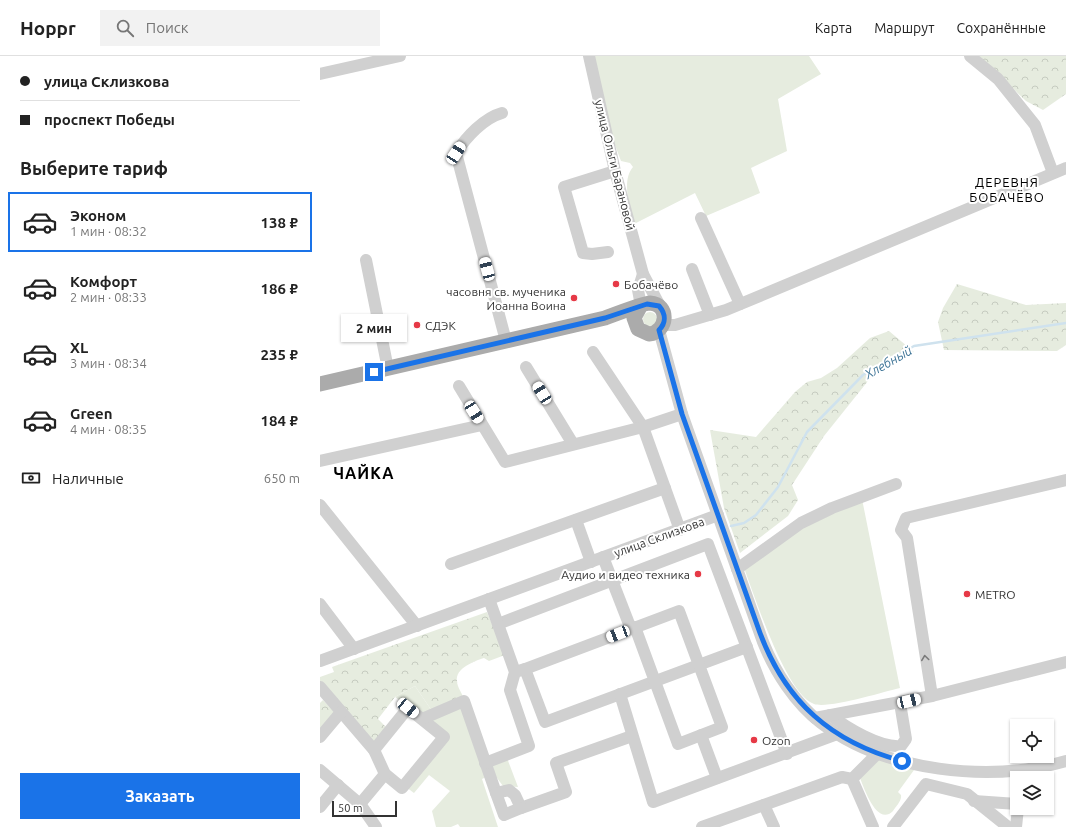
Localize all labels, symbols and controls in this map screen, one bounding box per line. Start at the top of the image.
search box [100,10,380,46]
text: Hoppr [20,17,76,39]
icon: search [114,17,136,39]
text: Поиск [146,19,189,36]
text: Карта [815,20,852,36]
text: Маршрут [874,20,935,36]
text: Сохранённые [957,20,1046,36]
text: улица Склизкова [44,73,169,90]
street label: улица Ольги Барановой [592,98,638,232]
text: проспект Победы [44,111,175,128]
car [444,140,468,166]
text: Выберите тариф [20,158,168,178]
district label: ДЕРЕВНЯ БОБАЧЁВО [969,175,1045,204]
icon: car [22,204,58,240]
text: Эконом [70,207,126,224]
text: 138 ₽ [261,214,298,231]
text: 1 мин · 08:32 [70,224,147,238]
car [478,256,496,282]
icon: car [22,270,58,306]
text: Комфорт [70,273,137,290]
place label: Бобачёво [624,278,678,291]
marker: Бобачёво [611,279,621,289]
text: 186 ₽ [261,280,298,297]
place label: часовня св. мученика Иоанна Воина [446,285,566,312]
text: 2 мин · 08:33 [70,290,147,304]
marker: часовня св. мученика Иоанна Воина [569,293,579,303]
callout: 2 мин [341,314,407,342]
place label: СДЭК [425,319,456,332]
marker: СДЭК [412,320,422,330]
text: 2 мин [356,321,392,335]
icon: car [22,336,58,372]
text: XL [70,339,88,356]
water label: Хлебный [861,343,914,382]
text: 235 ₽ [261,346,298,363]
text: 3 мин · 08:34 [70,356,147,370]
route end [365,363,383,381]
car [531,380,553,406]
car [463,399,485,425]
icon: car [22,402,58,438]
text: Green [70,405,112,422]
text: 184 ₽ [261,412,298,429]
text: 4 мин · 08:35 [70,422,147,436]
district label: ЧАЙКА [333,463,395,482]
icon: cash [20,467,42,489]
text: Наличные [52,470,124,487]
text: 650 m [264,471,300,485]
street label: улица Склизкова [612,515,706,559]
place label: Аудио и видео техника [561,568,690,581]
marker: Аудио и видео техника [693,569,703,579]
place label: METRO [975,588,1016,601]
marker: METRO [962,589,972,599]
car [605,624,631,644]
one-way arrow [921,655,930,661]
car [896,692,922,710]
car [395,696,421,720]
map controls [1010,719,1054,815]
button: locate [1010,719,1054,763]
place label: Ozon [762,734,791,747]
marker: Ozon [749,735,759,745]
route start [893,752,911,770]
button: layers [1010,771,1054,815]
button: Заказать [20,773,300,819]
scale bar [332,799,397,818]
text: 50 m [338,802,362,814]

